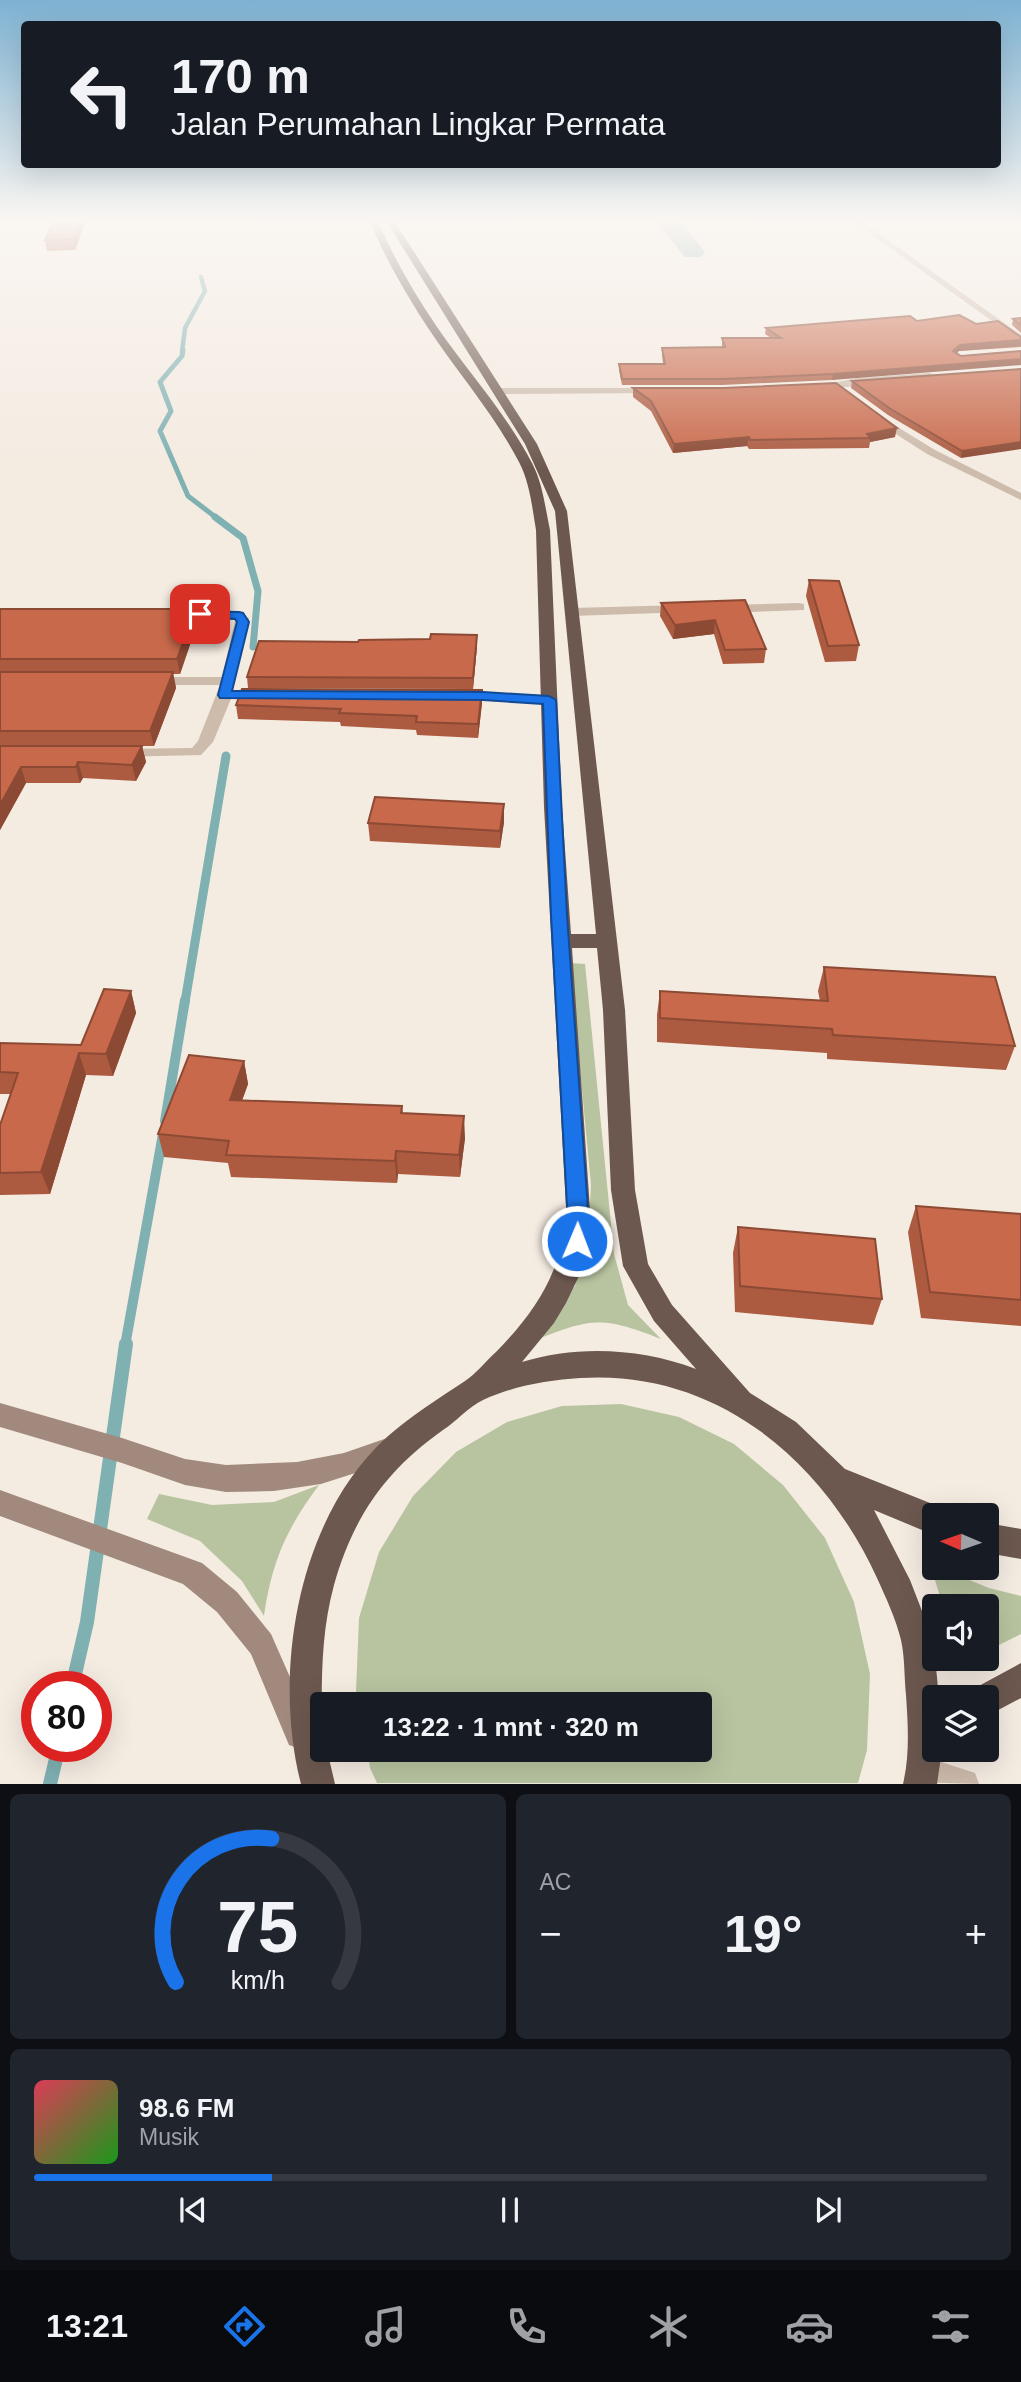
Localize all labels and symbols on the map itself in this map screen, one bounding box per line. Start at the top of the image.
pin [170,584,230,644]
position arrow [540,1204,614,1278]
north arrow [922,1503,999,1580]
speed limit sign: 80 [21,1671,112,1762]

